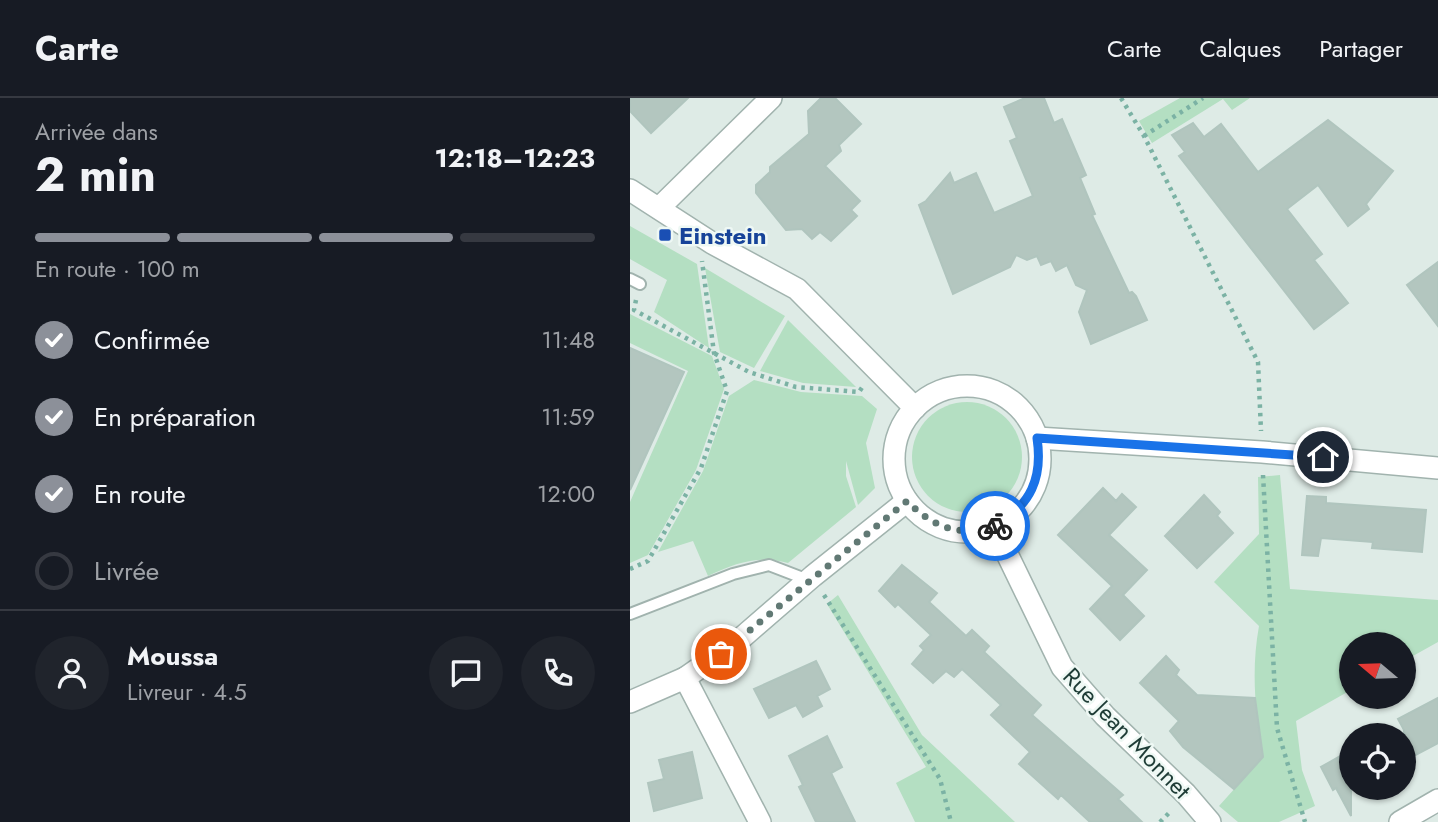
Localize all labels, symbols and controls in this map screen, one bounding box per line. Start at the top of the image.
text: Carte [35,25,119,72]
text: Carte [1107,31,1161,66]
text: Calques [1199,31,1281,66]
text: Partager [1319,31,1403,66]
text: Arrivée dans [35,115,158,149]
text: 12:18–12:23 [435,139,595,177]
text: 2 min [35,142,156,208]
place label: Einstein [679,218,767,253]
marker: Einstein [657,227,673,243]
text: En route · 100 m [35,252,200,286]
icon: check [35,321,73,359]
text: Confirmée [94,321,210,359]
text: 11:48 [541,323,595,357]
icon: check [35,398,73,436]
text: En préparation [94,398,256,436]
text: 11:59 [541,400,595,434]
pin [1293,427,1353,487]
icon: home [1304,438,1342,476]
icon: check [35,475,73,513]
text: En route [94,475,186,513]
text: 12:00 [537,477,595,511]
courier [960,491,1030,561]
icon: bike [976,507,1014,545]
text: Livrée [94,552,159,590]
pin [691,624,751,684]
north arrow [1339,632,1416,709]
map controls [1339,632,1416,800]
icon: bag [702,635,740,673]
button: person [35,636,109,710]
button: chat [429,636,503,710]
button: phone [521,636,595,710]
text: Moussa [127,637,218,675]
street label: Rue Jean Monnet [1055,659,1199,807]
text: Livreur · 4.5 [127,675,247,709]
button: locate [1339,723,1416,800]

